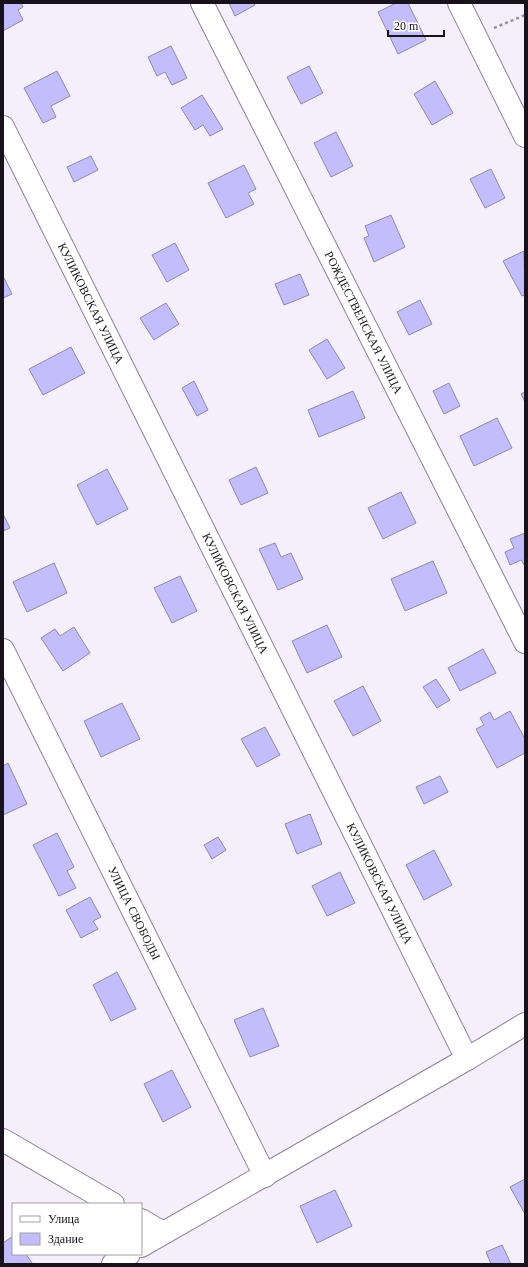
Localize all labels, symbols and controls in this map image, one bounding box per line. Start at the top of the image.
scale bar [388,12,444,38]
text: 20 m [394,19,419,33]
street label: КУЛИКОВСКАЯ УЛИЦА [55,241,127,366]
street label: РОЖДЕСТВЕНСКАЯ УЛИЦА [322,249,406,396]
street label: КУЛИКОВСКАЯ УЛИЦА [199,531,271,656]
street label: КУЛИКОВСКАЯ УЛИЦА [344,821,416,946]
street label: УЛИЦА СВОБОДЫ [105,864,163,963]
legend [12,1203,142,1255]
text: Улица [48,1212,80,1226]
text: Здание [48,1232,83,1246]

